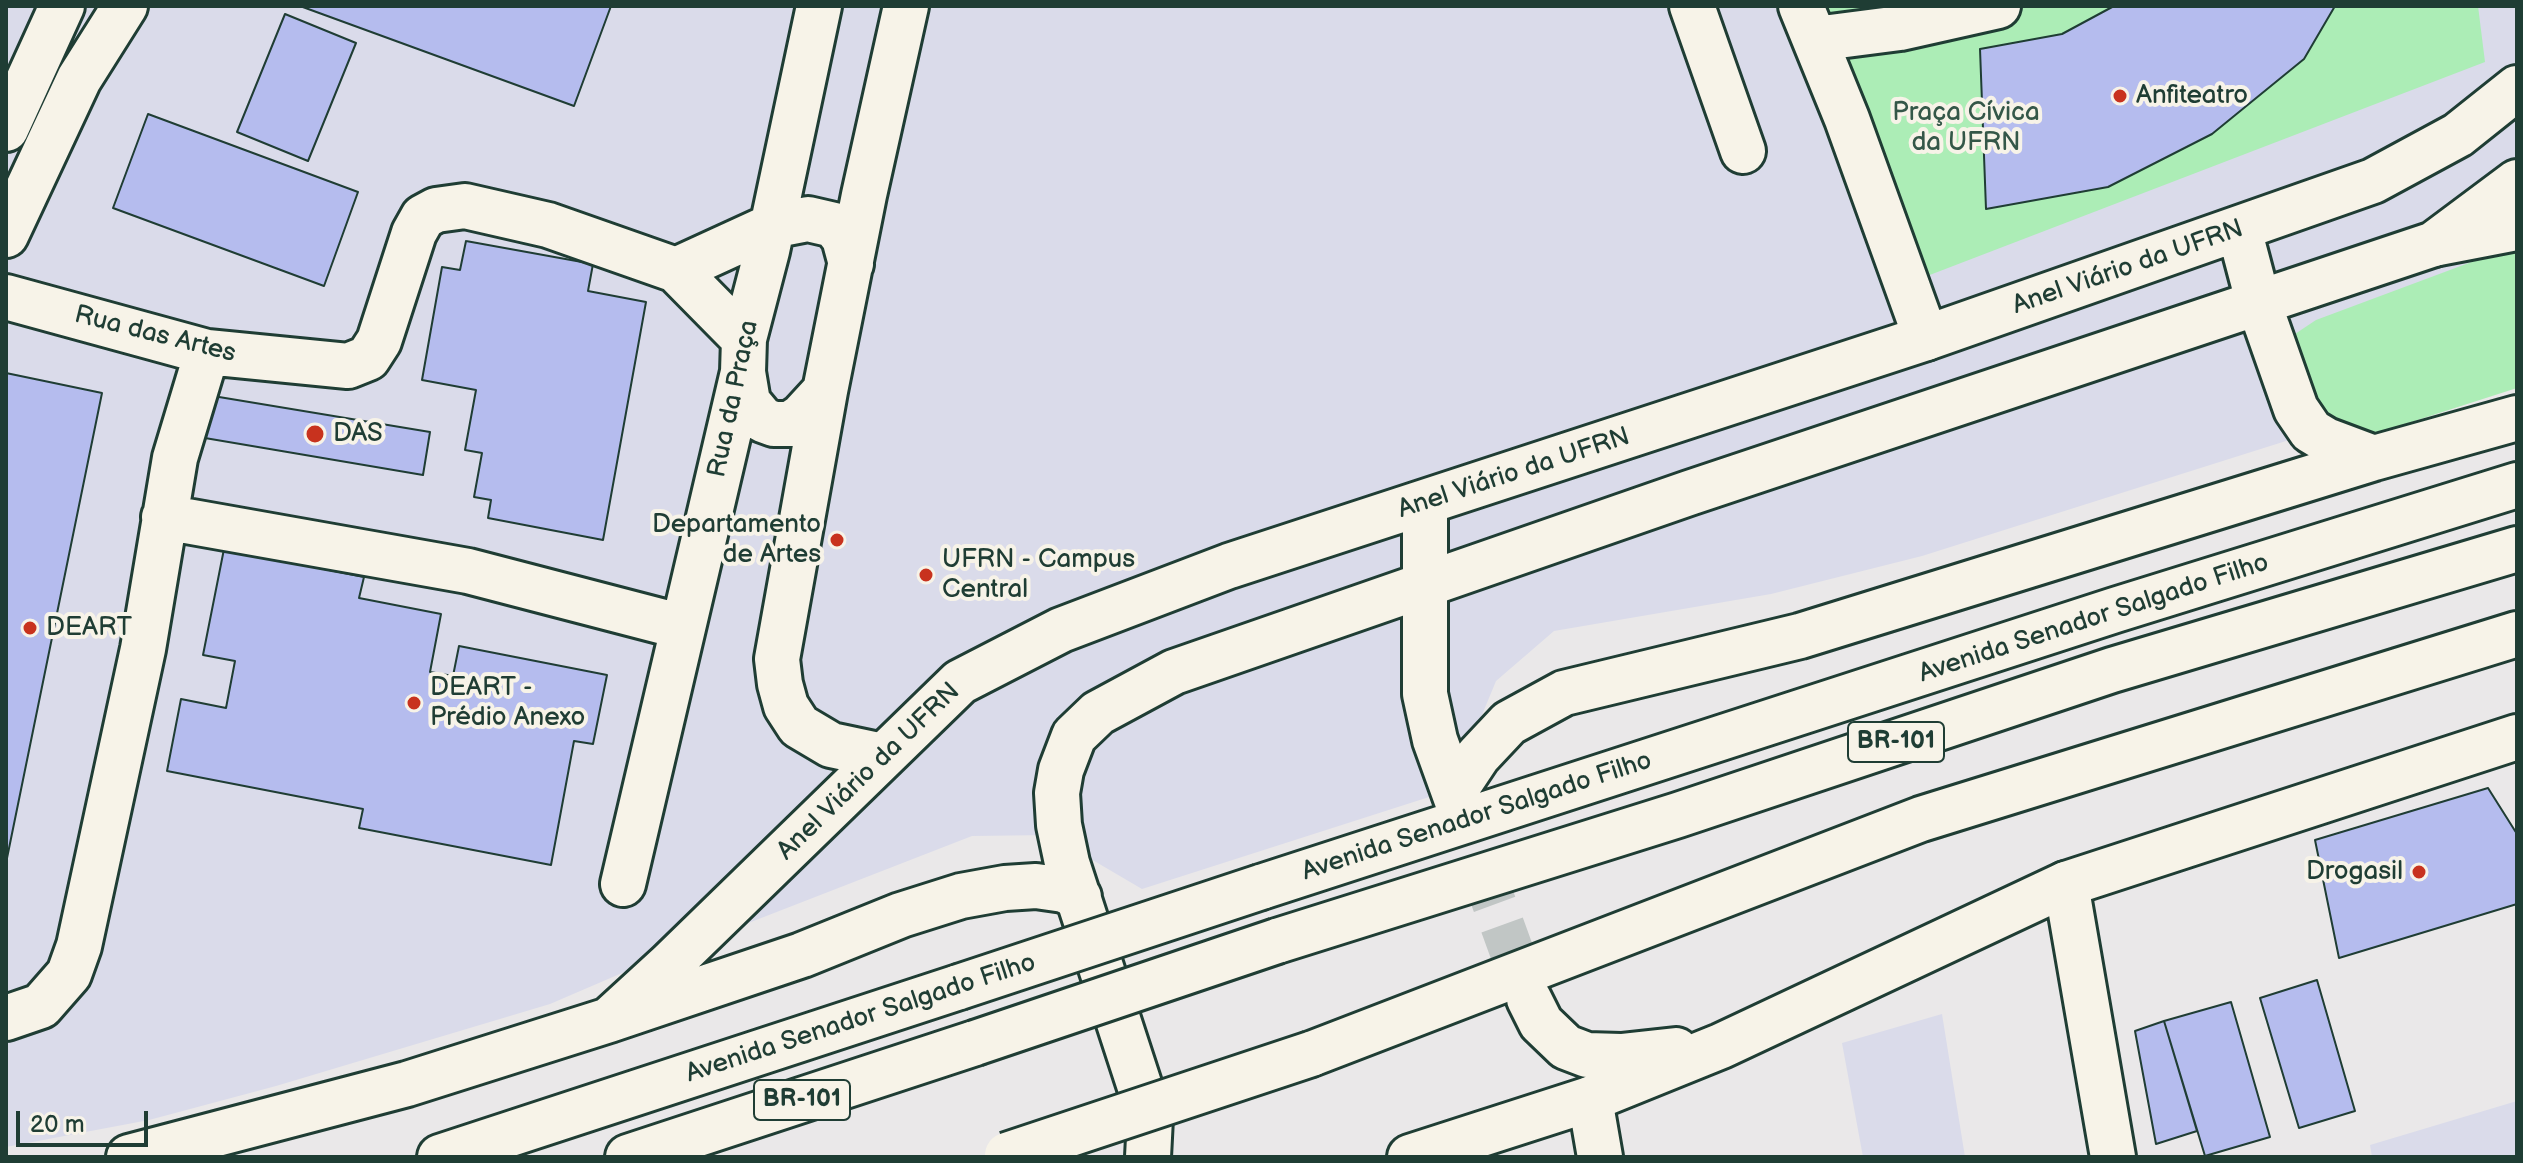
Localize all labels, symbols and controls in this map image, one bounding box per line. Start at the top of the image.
place label: Anfiteatro [2136,80,2248,112]
marker: Anfiteatro [2111,87,2129,105]
park label: Praça Cívica da UFRN [1892,97,2040,158]
street label: Anel Viário da UFRN [2008,214,2248,322]
street label: Rua das Artes [71,300,239,370]
street label: Rua da Praça [702,318,766,480]
place label: DAS [333,418,383,450]
street label: Anel Viário da UFRN [1394,422,1634,526]
marker: DAS [304,423,326,445]
place label: Departamento de Artes [652,509,821,570]
marker: Departamento de Artes [828,531,846,549]
place label: UFRN - Campus Central [942,544,1135,606]
street label: Avenida Senador Salgado Filho [1915,548,2273,690]
marker: UFRN - Campus Central [917,566,935,584]
place label: DEART [46,612,132,644]
marker: DEART [21,619,39,637]
place label: DEART - Prédio Anexo [430,672,585,734]
street label: Anel Viário da UFRN [771,677,967,867]
marker: DEART - Prédio Anexo [405,694,423,712]
road number: BR-101 [1848,722,1944,762]
street label: Avenida Senador Salgado Filho [1298,746,1656,888]
place label: Drogasil [2306,856,2403,888]
marker: Drogasil [2410,863,2428,881]
street label: Avenida Senador Salgado Filho [682,948,1040,1090]
road number: BR-101 [754,1080,850,1120]
scale bar [20,1095,152,1145]
text: 20 m [30,1110,85,1139]

